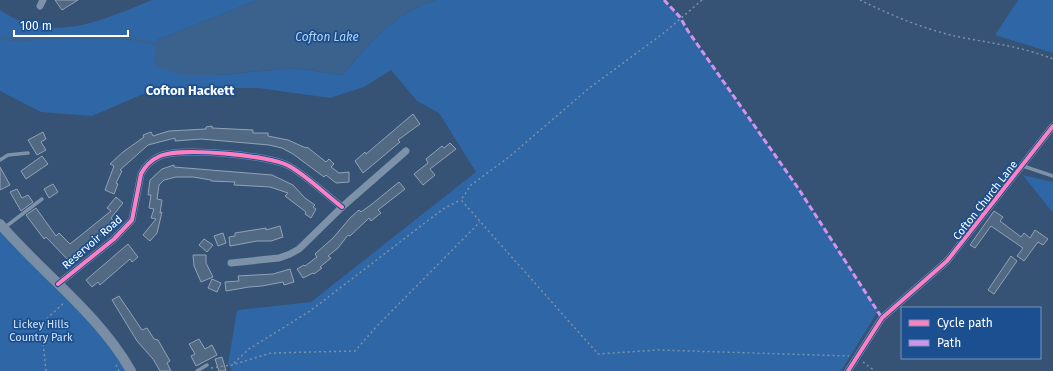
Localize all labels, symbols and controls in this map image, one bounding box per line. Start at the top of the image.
scale bar [14,12,128,38]
text: 100 m [20,19,52,33]
water label: Cofton Lake [295,30,359,44]
district label: Cofton Hackett [146,83,235,98]
street label: Cofton Church Lane [950,158,1020,242]
street label: Reservoir Road [60,213,125,272]
legend [901,307,1041,359]
text: Cycle path [937,316,993,330]
park label: Lickey Hills Country Park [9,318,73,344]
text: Path [937,336,961,350]

